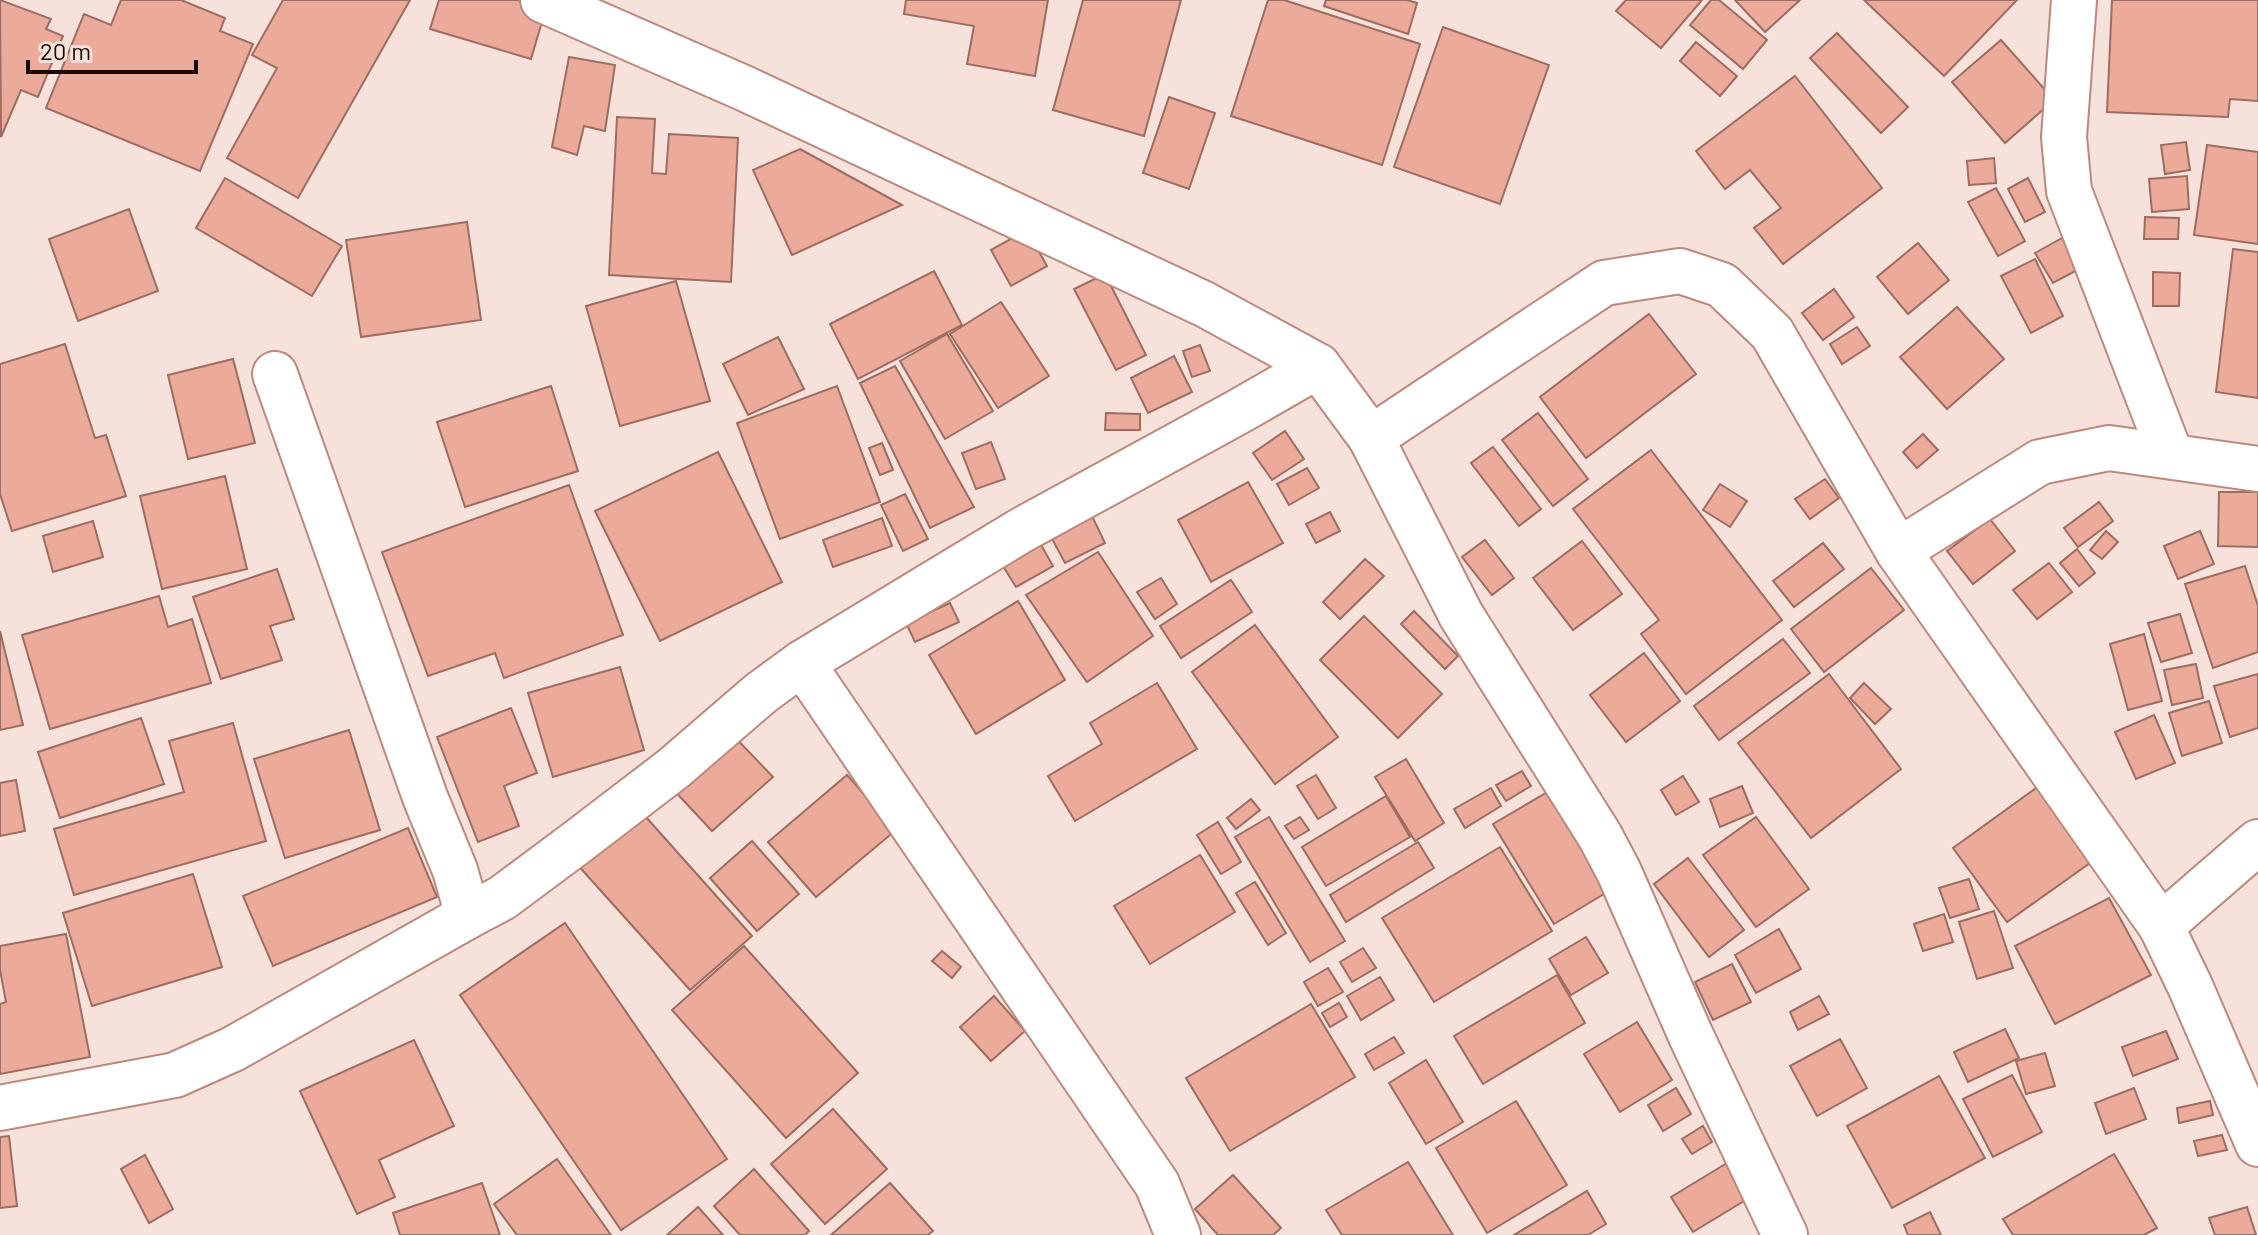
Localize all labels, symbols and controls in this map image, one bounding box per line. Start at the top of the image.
scale bar [28,24,196,74]
text: 20 m [40,36,91,65]

